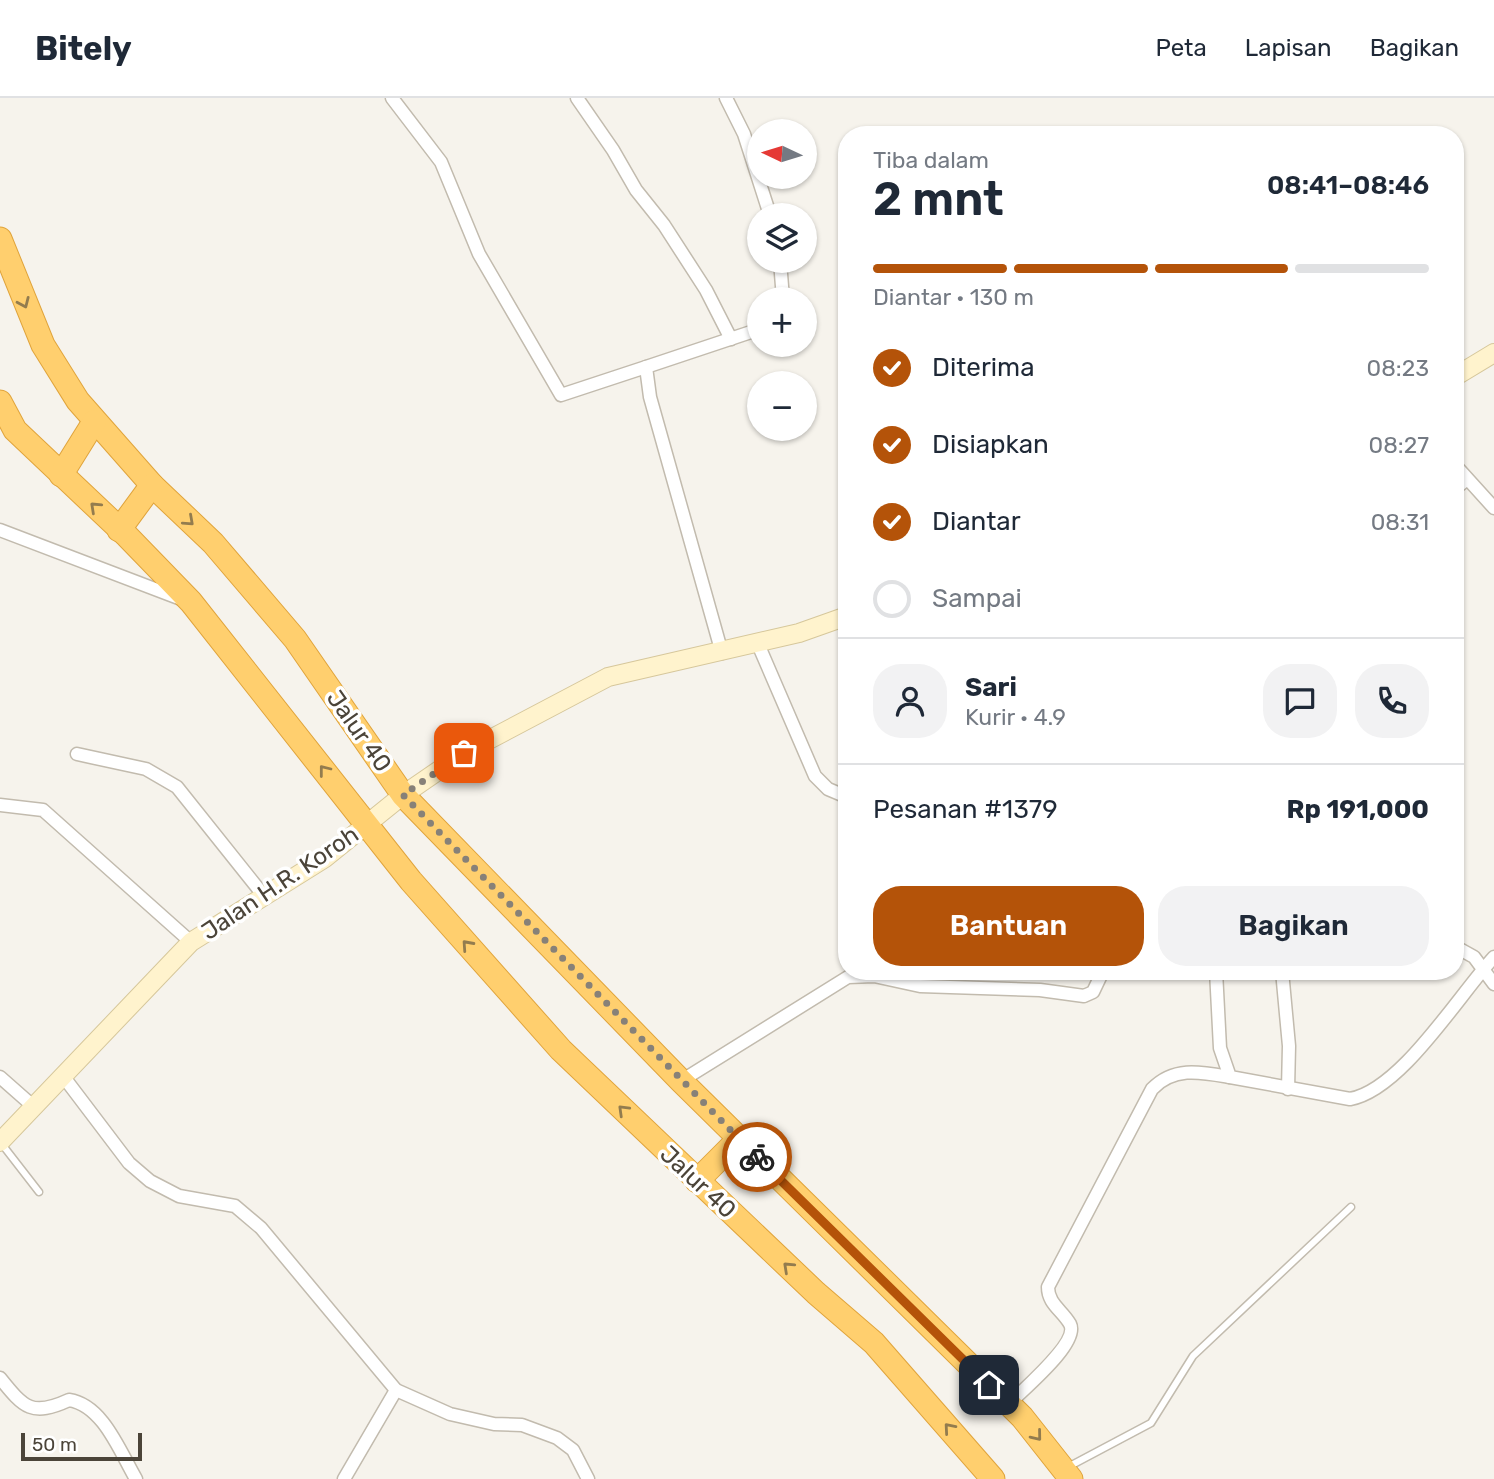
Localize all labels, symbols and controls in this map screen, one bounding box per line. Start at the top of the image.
text: Bitely [35,29,132,68]
text: Peta [1155,34,1207,62]
text: Lapisan [1245,34,1332,62]
text: Bagikan [1370,34,1459,62]
north arrow [747,119,817,189]
map controls [747,119,817,441]
text: Tiba dalam [873,146,989,174]
text: 08:41–08:46 [1267,170,1429,201]
text: 2 mnt [873,172,1004,227]
button: layers [747,203,817,273]
text: Diantar · 130 m [873,283,1034,311]
button: + [747,287,817,357]
one-way arrow [16,296,30,308]
icon: check [873,349,911,387]
text: Diterima [932,352,1035,383]
text: 08:23 [1367,354,1429,382]
button: − [747,371,817,441]
icon: check [873,426,911,464]
text: Disiapkan [932,429,1049,460]
text: 08:27 [1369,431,1429,459]
one-way arrow [90,502,103,515]
icon: check [873,503,911,541]
text: Diantar [932,506,1021,537]
text: 08:31 [1371,508,1429,536]
one-way arrow [181,513,194,526]
text: Sampai [932,583,1022,614]
button: person [873,664,947,738]
button: chat [1263,664,1337,738]
button: phone [1355,664,1429,738]
text: Sari [965,672,1017,703]
street label: Jalur 40 [321,685,397,777]
text: Kurir · 4.9 [965,703,1066,731]
pin [434,723,494,783]
icon: bag [445,734,483,772]
one-way arrow [320,765,333,778]
text: Pesanan #1379 [873,794,1058,825]
text: Rp 191,000 [1286,794,1429,825]
street label: Jalan H.R. Koroh [196,820,364,946]
button: Bantuan [873,886,1144,966]
button: Bagikan [1158,886,1429,966]
one-way arrow [463,940,475,953]
one-way arrow [618,1106,631,1119]
courier [722,1122,792,1192]
icon: bike [738,1138,776,1176]
street label: Jalur 40 [654,1140,742,1224]
one-way arrow [784,1262,797,1275]
pin [959,1355,1019,1415]
icon: home [970,1366,1008,1404]
one-way arrow [945,1423,957,1436]
one-way arrow [1029,1427,1041,1440]
scale bar [21,1430,142,1462]
text: 50 m [32,1433,77,1456]

